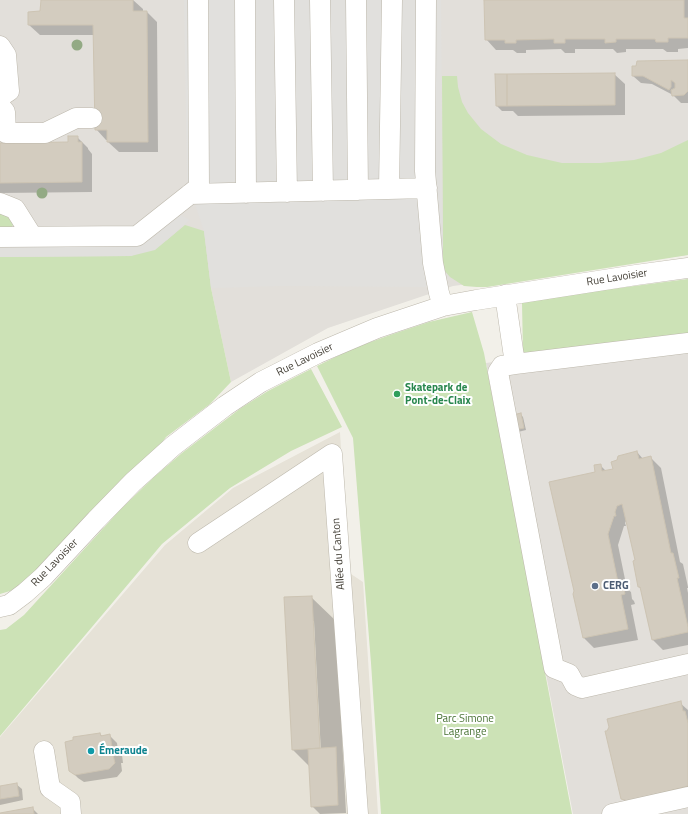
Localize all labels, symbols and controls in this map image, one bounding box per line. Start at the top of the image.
street label: Rue Lavoisier [586,267,648,289]
street label: Rue Lavoisier [274,341,336,379]
place label: Skatepark de Pont-de-Claix [405,381,471,407]
marker: Skatepark de Pont-de-Claix [392,389,402,399]
street label: Allée du Canton [330,518,348,590]
street label: Rue Lavoisier [29,536,81,590]
place label: CERG [603,579,629,593]
marker: CERG [590,581,600,591]
park label: Parc Simone Lagrange [436,712,494,738]
place label: Émeraude [99,744,147,758]
marker: Émeraude [86,746,96,756]

